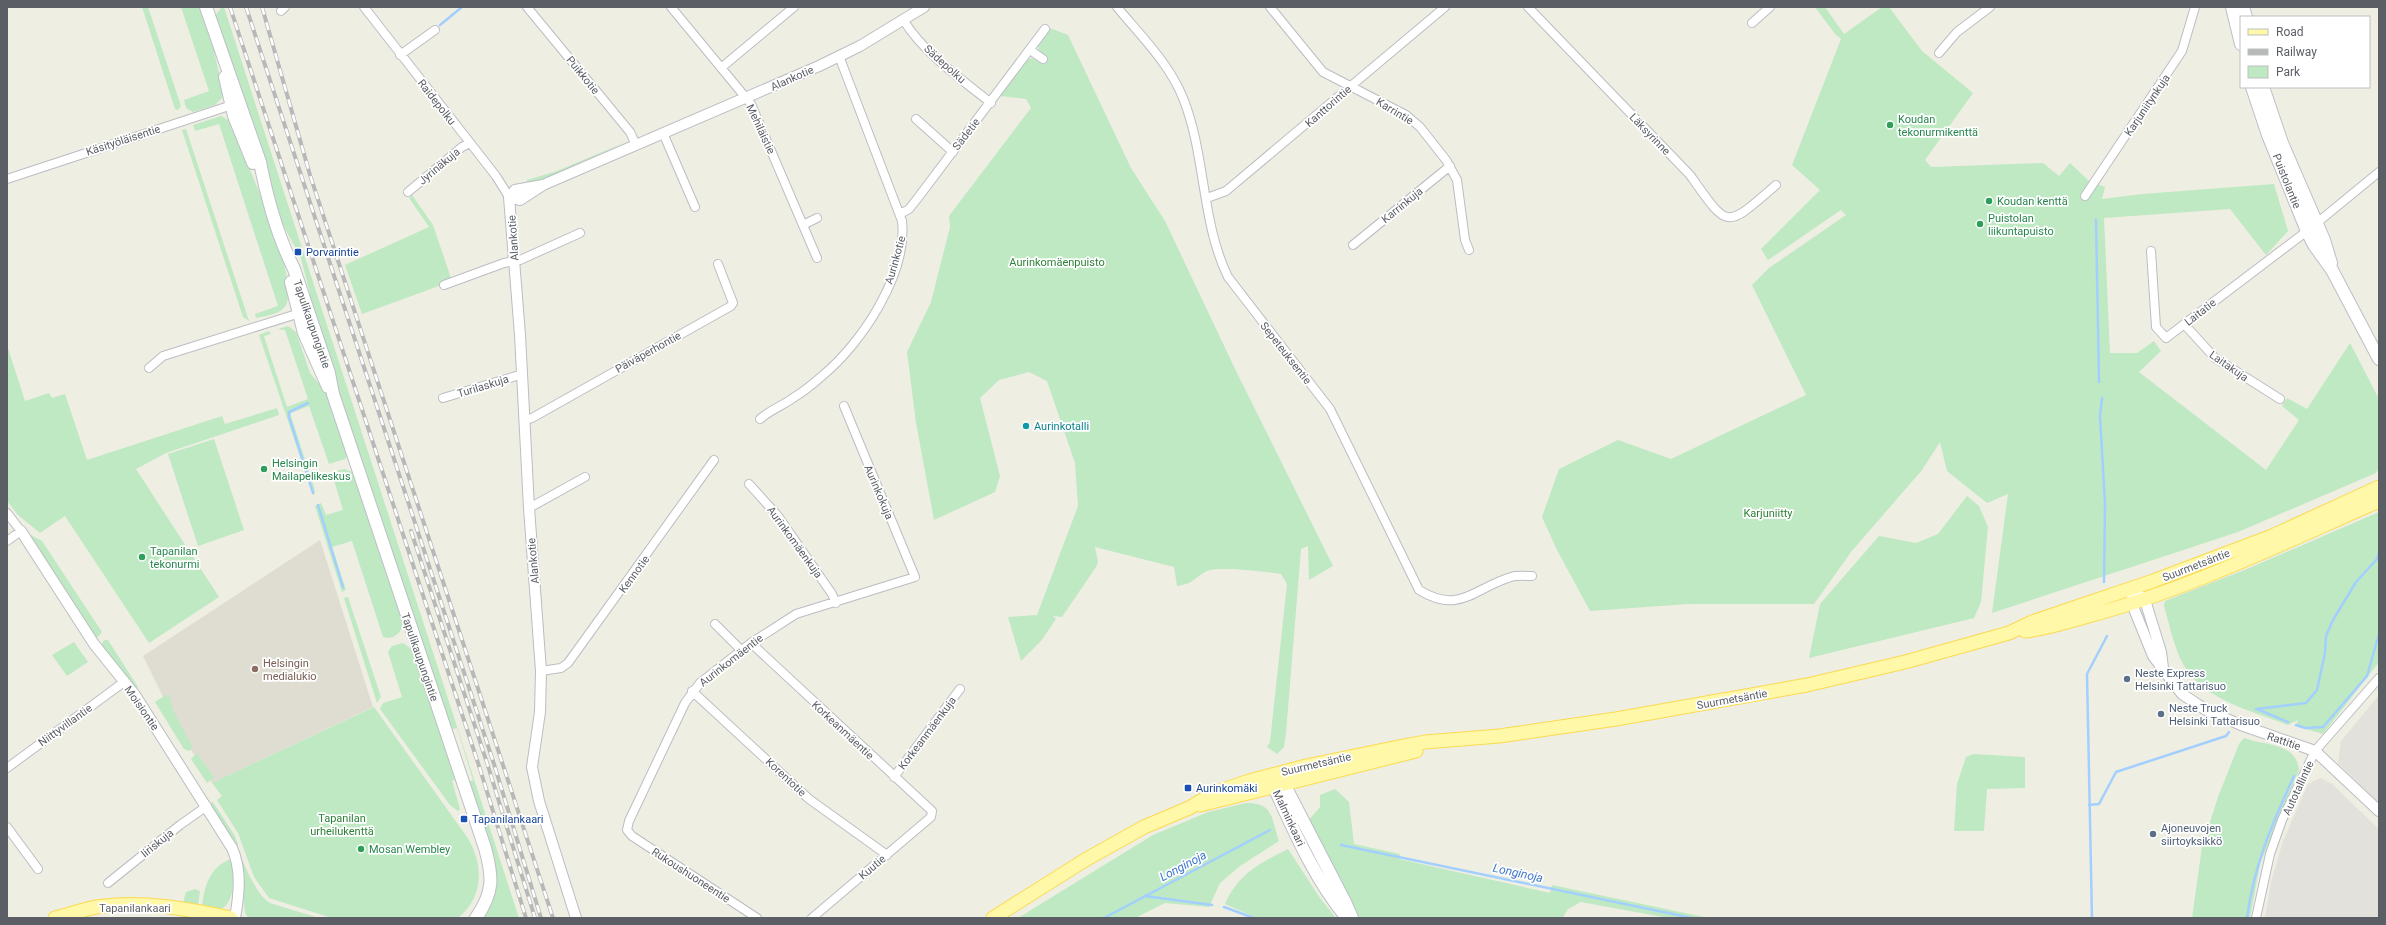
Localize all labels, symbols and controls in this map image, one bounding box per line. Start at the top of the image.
legend [2240,16,2370,88]
text: Road [2276,25,2304,39]
street label: Sädepolku [921,42,968,86]
text: Railway [2276,45,2317,59]
street label: Puikkotie [563,54,602,97]
street label: Alankotie [769,63,816,94]
text: Park [2276,65,2301,79]
street label: Karjuniitynkuja [2122,72,2173,139]
street label: Raidepolku [415,77,458,128]
street label: Kanttorintie [1303,83,1354,130]
street label: Karrintie [1374,95,1416,128]
street label: Mehiläistie [743,102,778,156]
street label: Läksyrinne [1627,111,1673,158]
place label: Koudan tekonurmikenttä [1898,113,1978,139]
street label: Sädetie [950,116,983,153]
marker: Koudan tekonurmikenttä [1885,120,1895,130]
street label: Käsityöläisentie [84,122,162,159]
street label: Jyrinäkuja [416,145,463,187]
street label: Puistolantie [2270,152,2303,211]
street label: Karrinkuja [1379,185,1426,226]
place label: Koudan kenttä [1997,195,2068,208]
marker: Koudan kenttä [1984,196,1994,206]
place label: Puistolan liikuntapuisto [1988,212,2054,238]
street label: Alankotie [505,214,522,261]
marker: Puistolan liikuntapuisto [1975,219,1985,229]
street label: Aurinkotie [882,234,909,286]
place label: Porvarintie [306,246,359,259]
marker: Porvarintie [293,247,303,257]
park label: Aurinkomäenpuisto [1009,256,1105,269]
street label: Tapulikaupungintie [290,278,333,370]
street label: Laitatie [2182,296,2219,329]
street label: Sepeteuksentie [1257,320,1314,387]
street label: Päiväperhontie [613,329,683,376]
street label: Laitakuja [2207,348,2251,384]
street label: Turilaskuja [456,372,510,400]
place label: Aurinkotalli [1034,420,1089,433]
marker: Aurinkotalli [1021,421,1031,431]
place label: Helsingin Mailapelikeskus [272,457,351,483]
street label: Aurinkokuja [861,463,896,521]
marker: Helsingin Mailapelikeskus [259,464,269,474]
street label: Aurinkomäenkuja [764,504,825,581]
park label: Karjuniitty [1743,507,1793,520]
street label: Alankotie [525,537,542,584]
place label: Tapanilan tekonurmi [150,545,199,571]
street label: Suurmetsäntie [2161,547,2232,584]
marker: Tapanilan tekonurmi [137,552,147,562]
street label: Kennotie [616,553,652,596]
street label: Tapulikaupungintie [398,611,441,703]
street label: Aurinkomäentie [697,631,766,689]
place label: Helsingin medialukio [263,657,317,683]
marker: Helsingin medialukio [250,664,260,674]
place label: Neste Express Helsinki Tattarisuo [2135,667,2226,693]
marker: Neste Express Helsinki Tattarisuo [2122,674,2132,684]
street label: Moisiontie [122,684,162,733]
street label: Suurmetsäntie [1696,687,1768,712]
street label: Korkeanmäenkuja [896,694,959,772]
street label: Korkeanmäentie [809,698,876,762]
street label: Niittyvillantie [36,702,95,749]
place label: Neste Truck Helsinki Tattarisuo [2169,702,2260,728]
marker: Neste Truck Helsinki Tattarisuo [2156,709,2166,719]
street label: Rattitie [2265,730,2303,753]
street label: Suurmetsäntie [1280,750,1352,779]
street label: Korentotie [763,755,809,799]
street label: Autotallintie [2280,759,2317,818]
place label: Aurinkomäki [1196,782,1257,795]
marker: Aurinkomäki [1183,783,1193,793]
street label: Malminkaari [1270,788,1307,848]
park label: Tapanilan urheilukenttä [310,812,374,838]
place label: Tapanilankaari [472,813,544,826]
marker: Tapanilankaari [459,814,469,824]
place label: Ajoneuvojen siirtoyksikkö [2161,822,2222,848]
street label: Iiriskuja [138,826,176,860]
marker: Ajoneuvojen siirtoyksikkö [2148,829,2158,839]
place label: Mosan Wembley [369,843,451,856]
marker: Mosan Wembley [356,844,366,854]
street label: Rukoushuoneentie [649,845,732,906]
water label: Longinoja [1157,848,1209,884]
street label: Kuutie [856,852,889,882]
water label: Longinoja [1492,861,1544,885]
street label: Tapanilankaari [99,902,171,915]

